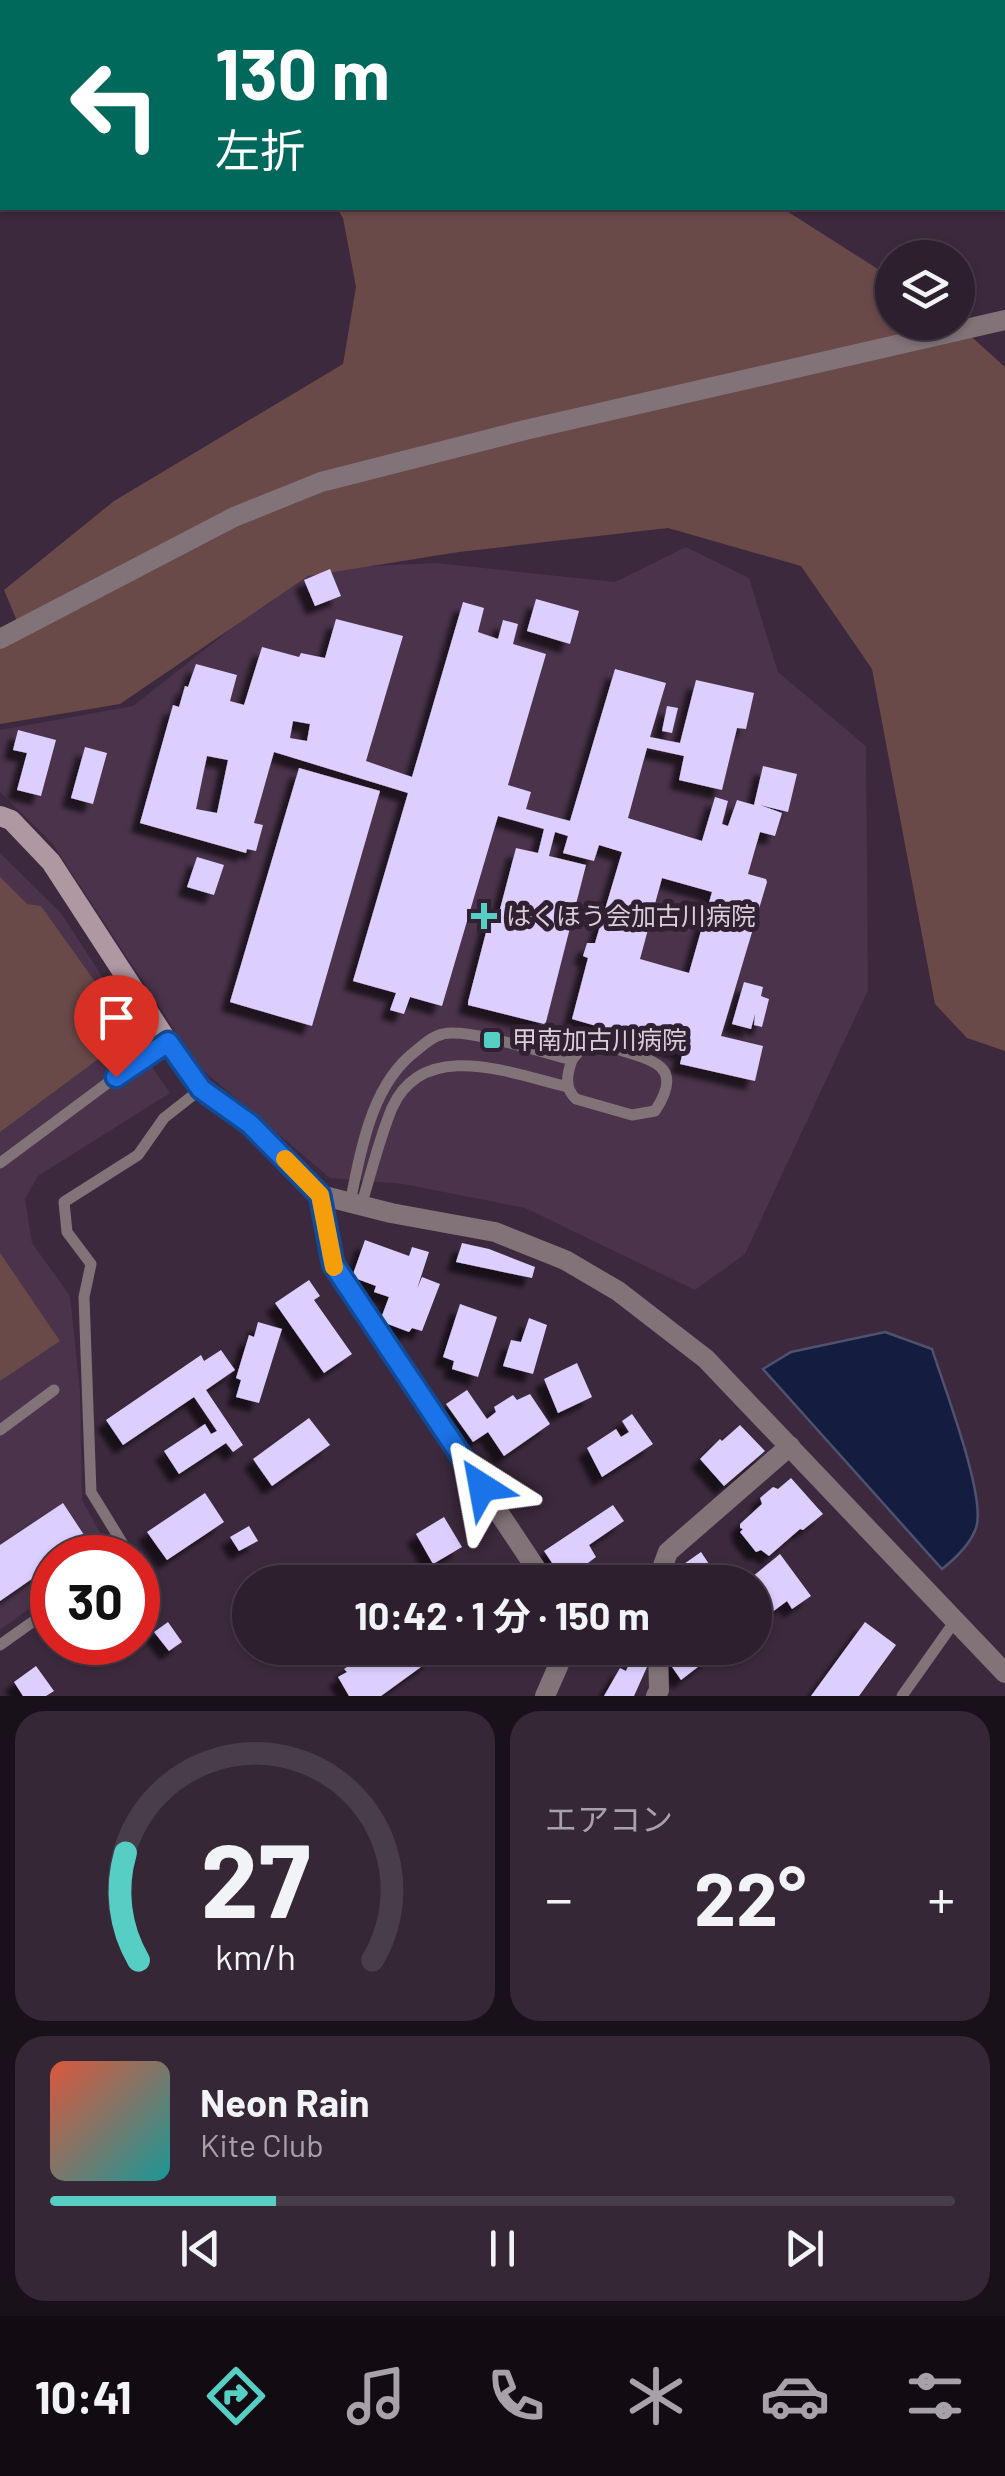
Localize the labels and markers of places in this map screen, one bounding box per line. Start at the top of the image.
place label: はくほう会加古川病院 [506,900,756,930]
marker: はくほう会加古川病院 [471,903,497,929]
pin [74,975,159,1078]
place label: 甲南加古川病院 [512,1024,687,1054]
marker: 甲南加古川病院 [481,1029,503,1051]

